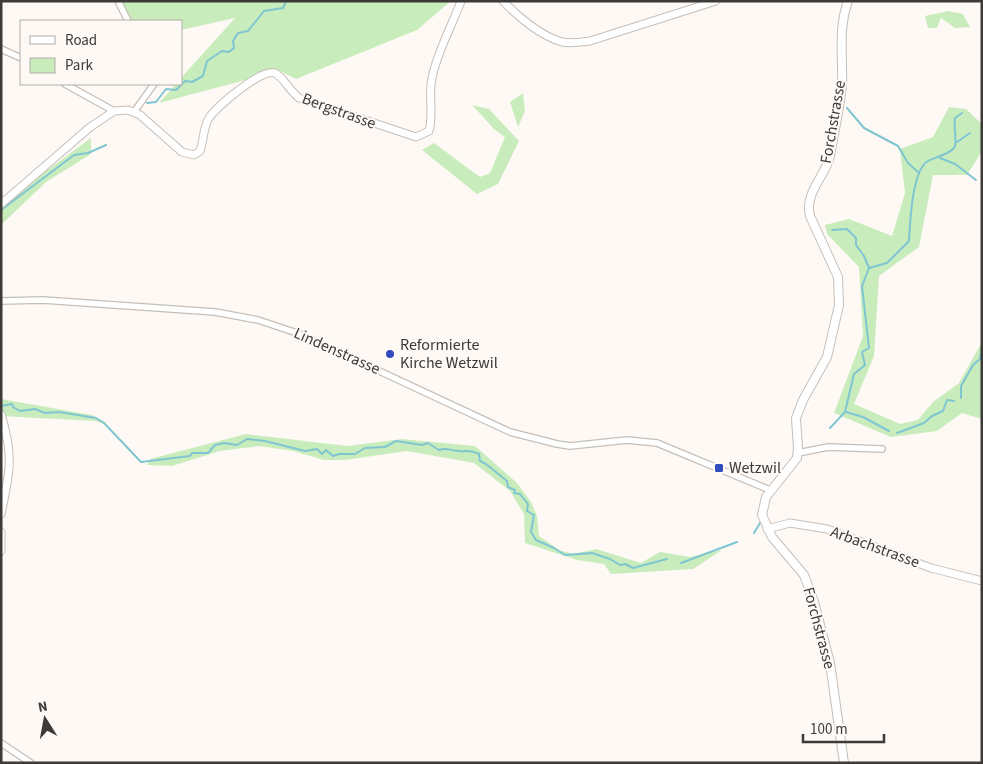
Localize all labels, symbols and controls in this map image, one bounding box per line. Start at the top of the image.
legend [20,20,182,85]
text: Road [65,30,97,51]
text: Park [65,55,94,76]
street label: Forchstrasse [815,79,851,165]
street label: Bergstrasse [299,87,379,135]
street label: Lindenstrasse [290,322,384,380]
place label: Reformierte Kirche Wetzwil [400,334,498,374]
marker: Reformierte Kirche Wetzwil [384,348,396,360]
place label: Wetzwil [729,457,781,479]
marker: Wetzwil [713,462,725,474]
street label: Arbachstrasse [827,521,923,573]
street label: Forchstrasse [797,585,841,672]
north arrow [20,694,70,744]
text: N [36,697,49,718]
scale bar [803,712,884,744]
text: 100 m [810,719,848,740]

